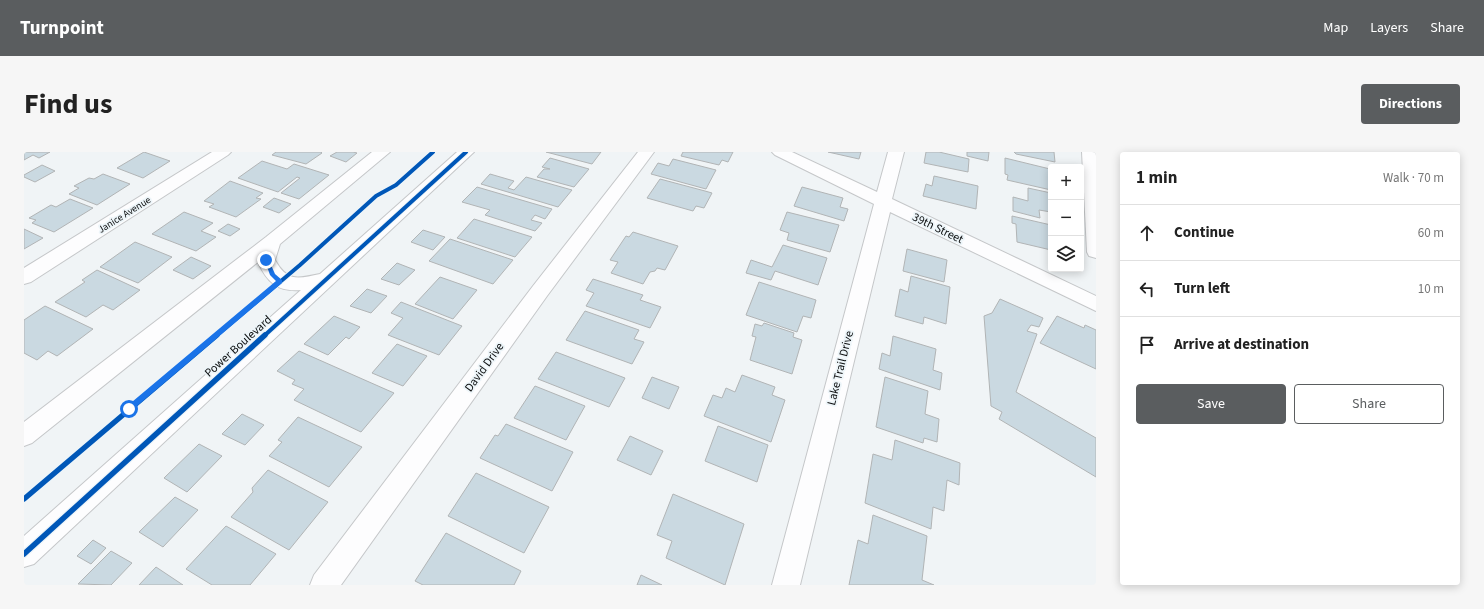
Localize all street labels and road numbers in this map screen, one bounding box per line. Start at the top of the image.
street label: Janice Avenue [95,193,154,237]
street label: 39th Street [909,209,966,248]
street label: Power Boulevard [201,311,276,381]
street label: Lake Trail Drive [823,329,858,407]
street label: David Drive [461,339,508,395]

